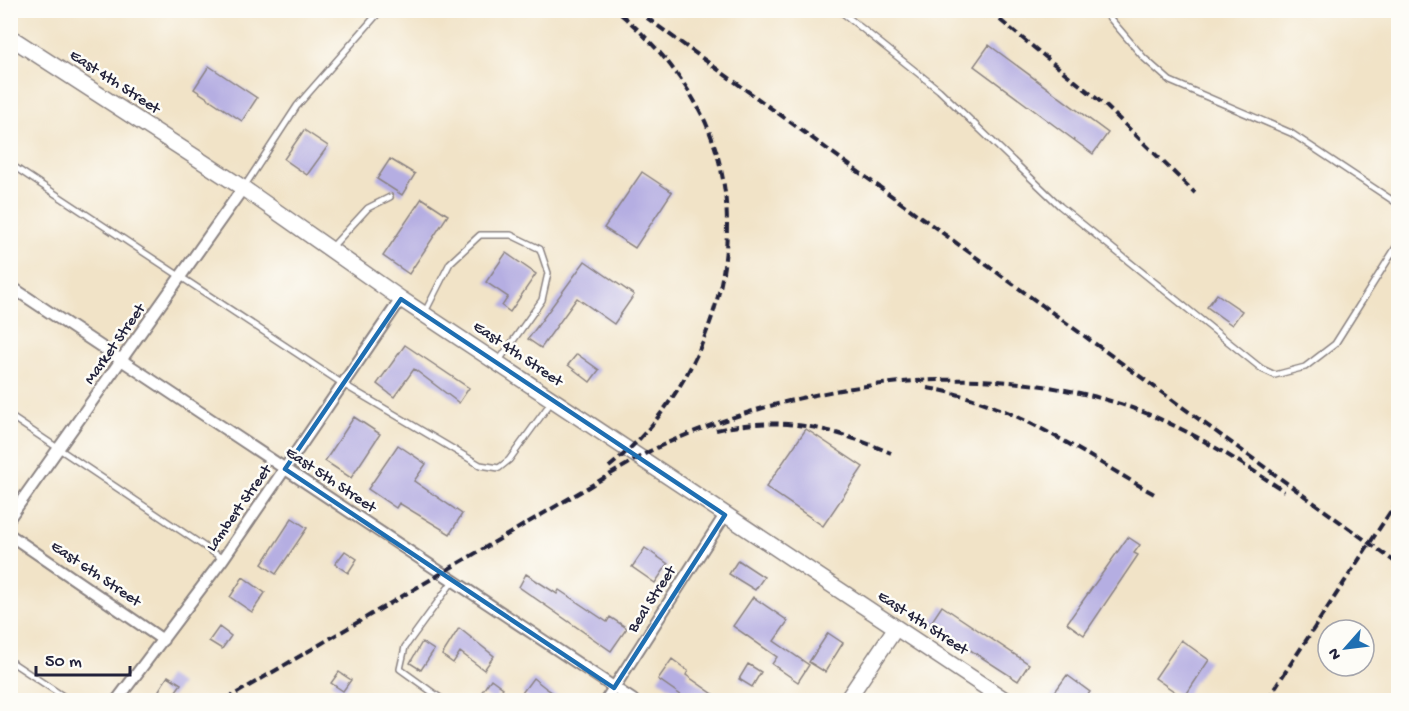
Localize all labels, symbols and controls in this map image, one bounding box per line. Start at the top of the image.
street label: East 4th Street [65,47,164,120]
street label: Market Street [81,300,152,389]
street label: East 4th Street [468,318,567,393]
street label: East 5th Street [281,444,380,519]
street label: Lambert Street [203,461,278,556]
street label: East 6th Street [46,538,145,613]
street label: Beal Street [624,562,682,638]
street label: East 4th Street [873,588,972,661]
north arrow [1316,618,1376,678]
scale bar [36,639,130,677]
text: N [1325,644,1347,662]
text: 50 m [45,652,82,673]

